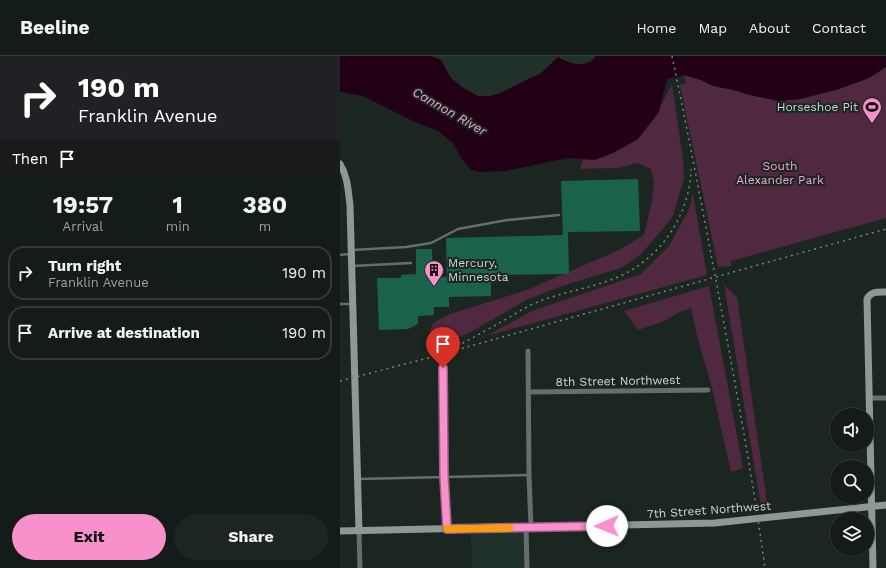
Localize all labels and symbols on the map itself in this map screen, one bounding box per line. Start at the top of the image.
water label: Cannon River [410,84,490,139]
sports icon: Horseshoe Pit [861,96,883,124]
place label: Horseshoe Pit [777,100,858,114]
park label: South Alexander Park [736,159,824,187]
place label: Mercury, Minnesota [448,256,509,284]
building icon: Mercury, Minnesota [423,259,445,287]
pin [426,327,460,368]
street label: 8th Street Northwest [555,373,681,389]
street label: 7th Street Northwest [646,499,772,521]
position arrow [586,505,628,547]

